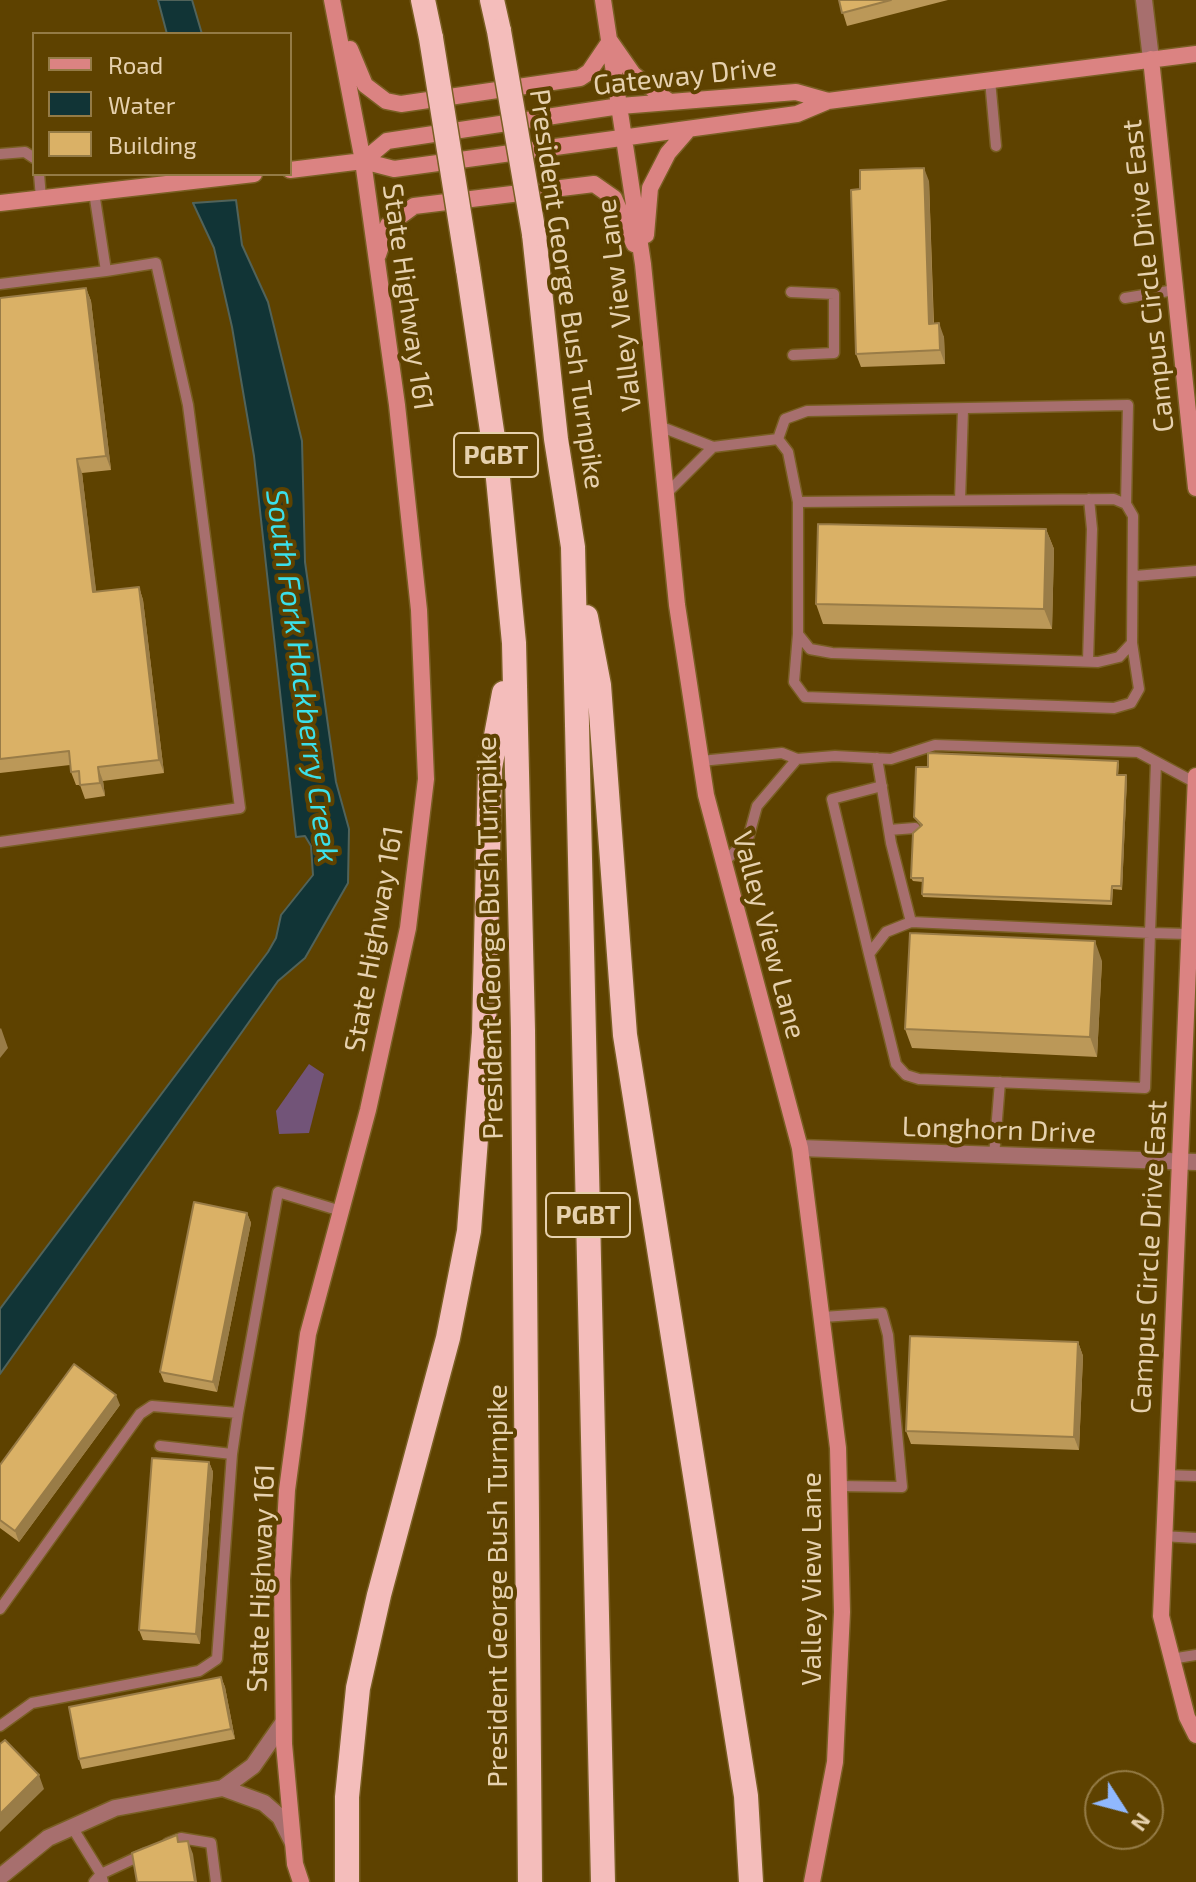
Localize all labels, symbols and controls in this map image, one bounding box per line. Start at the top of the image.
legend [32,32,292,176]
text: Road [108,50,163,79]
street label: Gateway Drive [591,50,779,102]
street label: President George Bush Turnpike [522,87,612,491]
text: Water [108,90,175,119]
street label: Campus Circle Drive East [1115,118,1181,434]
text: Building [108,130,197,159]
street label: State Highway 161 [375,181,441,413]
street label: Valley View Lane [589,197,649,413]
road number: PGBT [454,433,538,477]
water label: South Fork Hackberry Creek [258,487,346,865]
street label: President George Bush Turnpike [470,736,510,1140]
street label: State Highway 161 [338,823,410,1055]
street label: Valley View Lane [725,827,813,1043]
street label: Campus Circle Drive East [1124,1099,1174,1415]
street label: Longhorn Drive [901,1110,1097,1150]
road number: PGBT [546,1193,630,1237]
street label: President George Bush Turnpike [481,1384,515,1788]
street label: State Highway 161 [240,1463,282,1693]
street label: Valley View Lane [795,1472,829,1686]
north arrow [1084,1770,1164,1850]
text: N [1127,1809,1157,1837]

